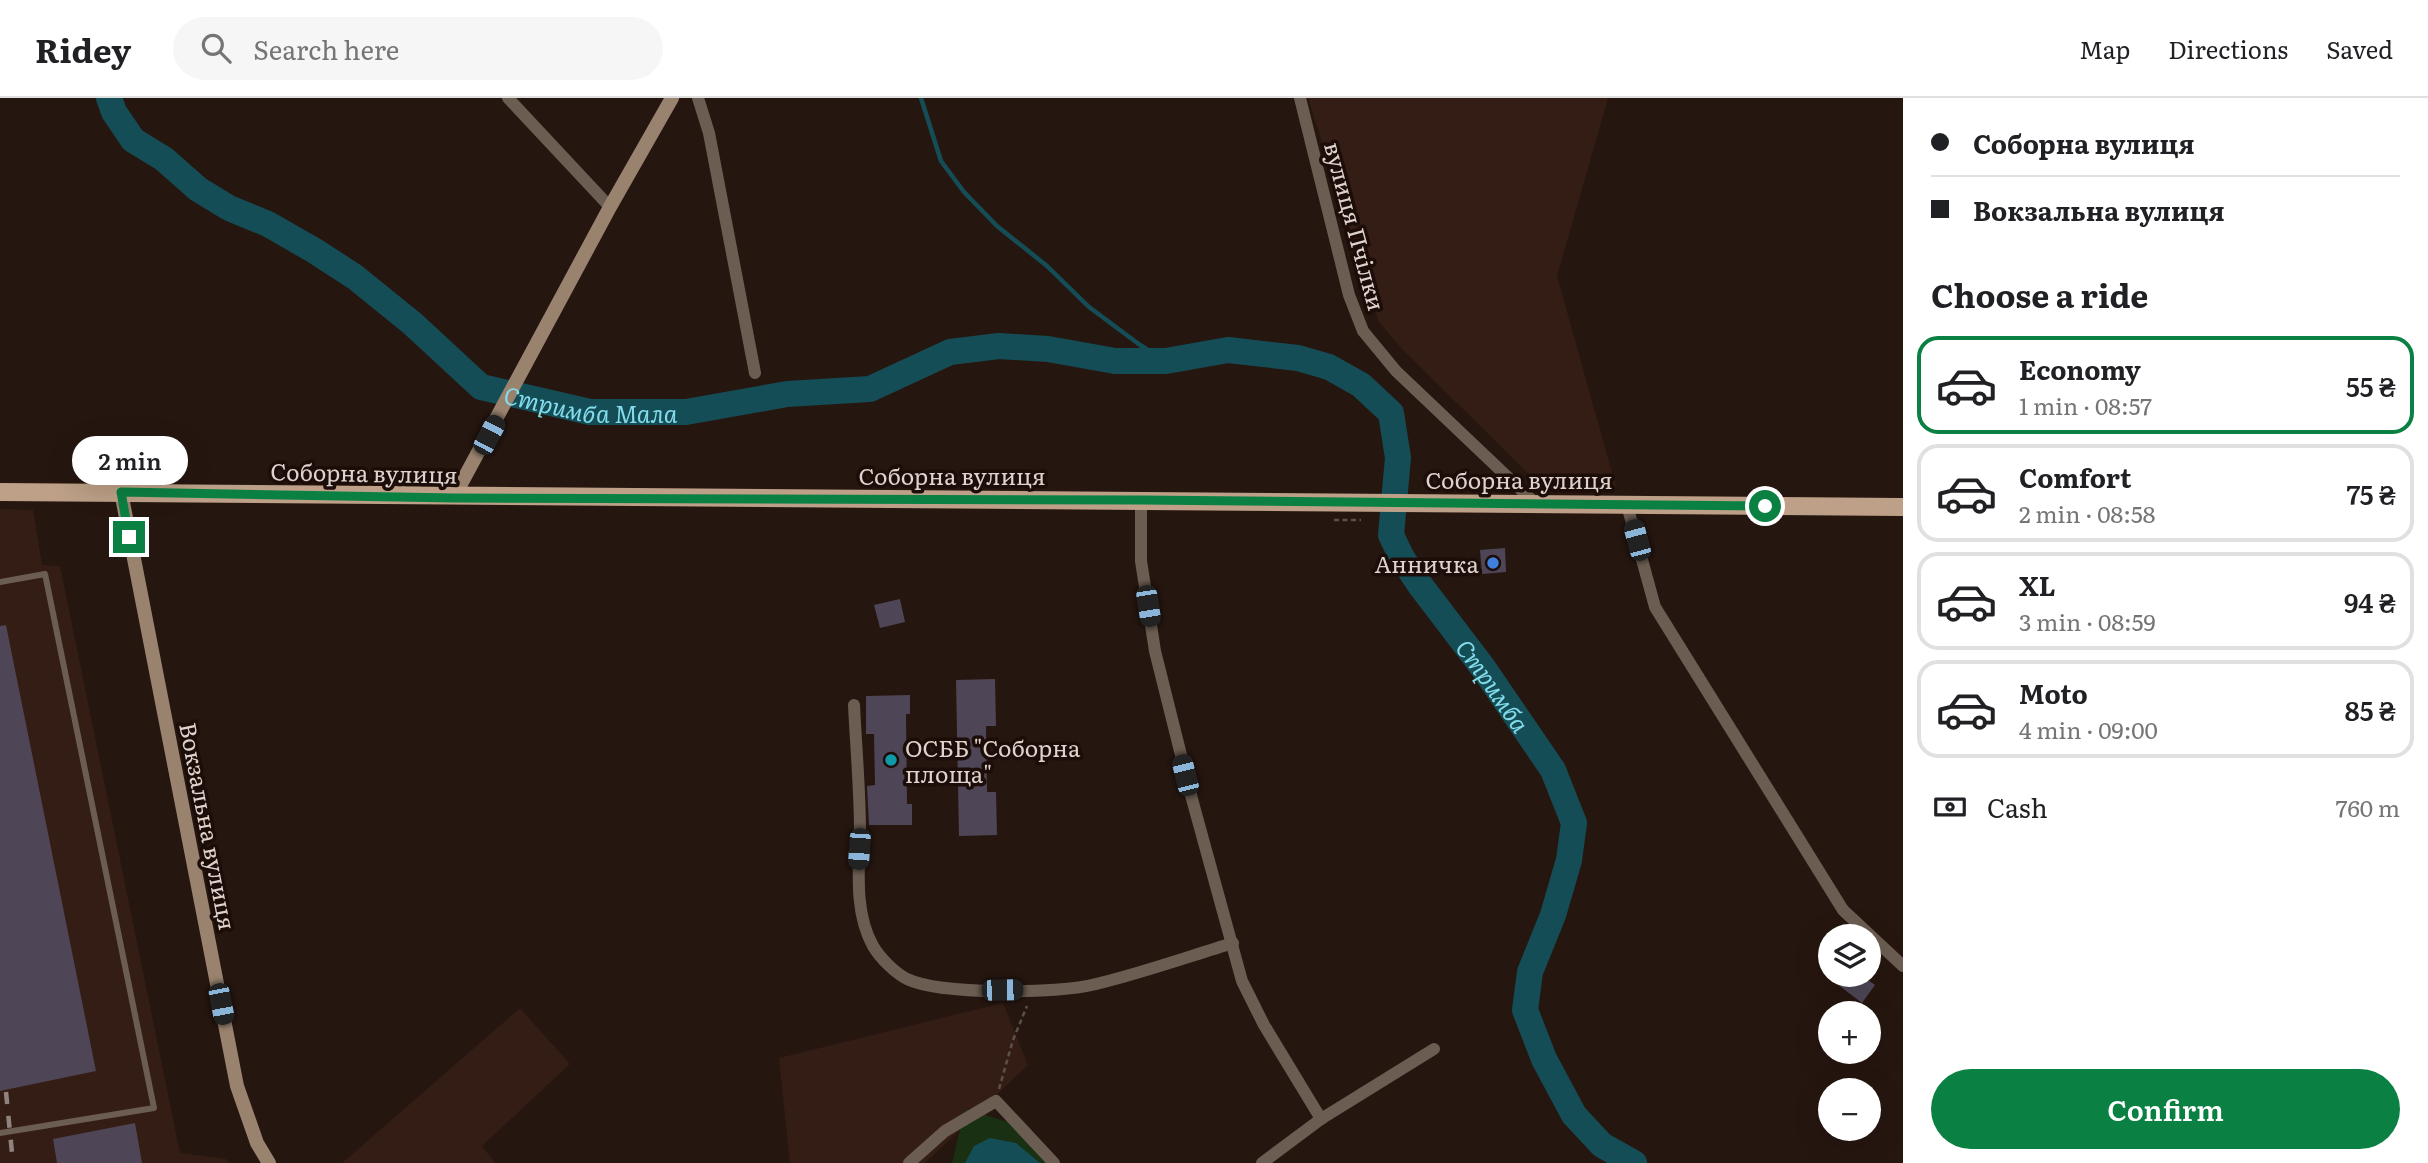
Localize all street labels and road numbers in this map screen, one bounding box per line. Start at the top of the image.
street label: вулиця Пчілки [1317,138,1395,314]
street label: Соборна вулиця [270,453,458,491]
street label: Соборна вулиця [858,458,1046,492]
street label: Соборна вулиця [1425,462,1613,496]
street label: Вокзальна вулиця [172,719,246,933]

